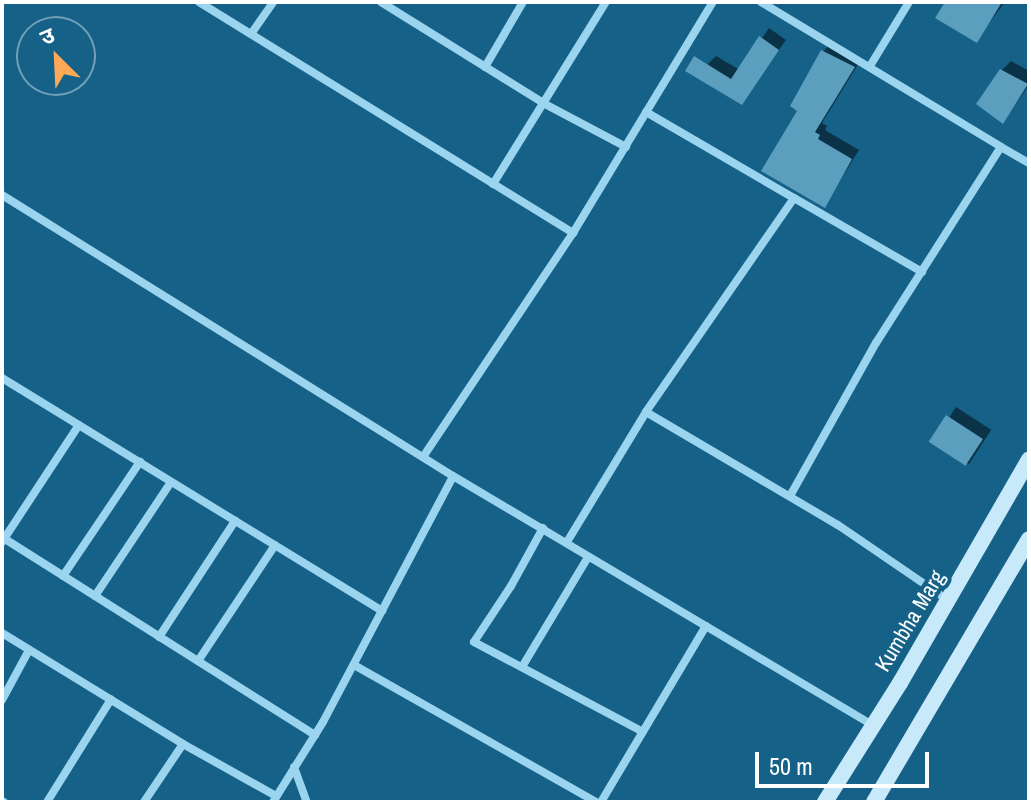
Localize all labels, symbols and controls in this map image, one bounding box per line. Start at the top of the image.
north arrow [16,16,96,96]
text: उ [35,20,59,52]
street label: Kumbha Marg [870,566,950,676]
scale bar [759,736,933,786]
text: 50 m [769,750,813,782]

